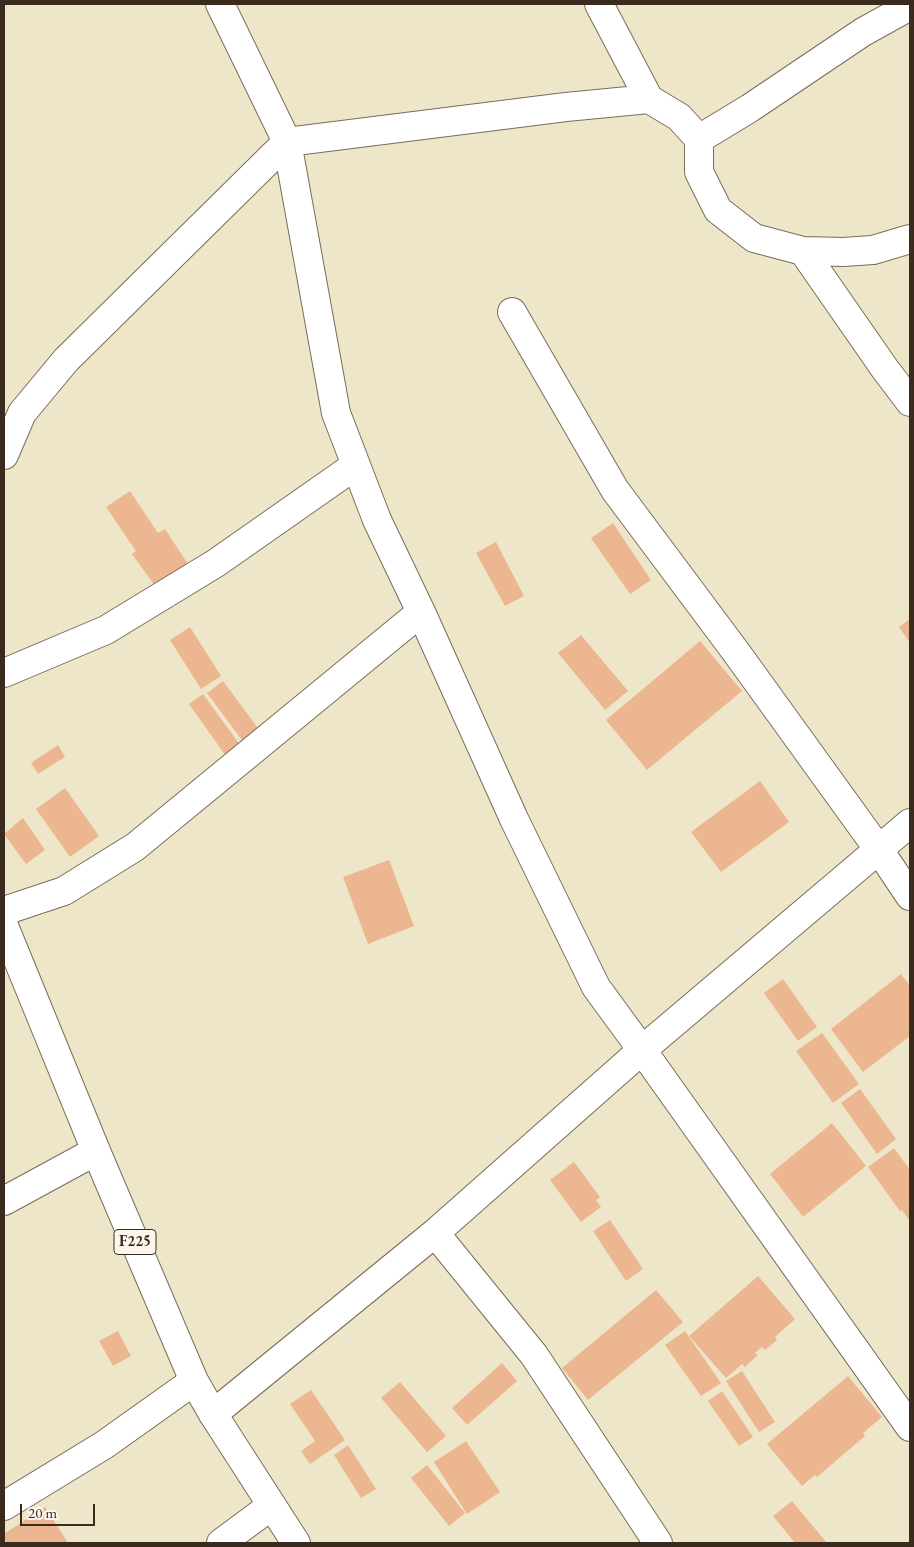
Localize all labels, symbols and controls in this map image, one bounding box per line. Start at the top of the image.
road number: F225 [114,1230,156,1254]
scale bar [22,1494,98,1526]
text: 20 m [28,1503,57,1522]

